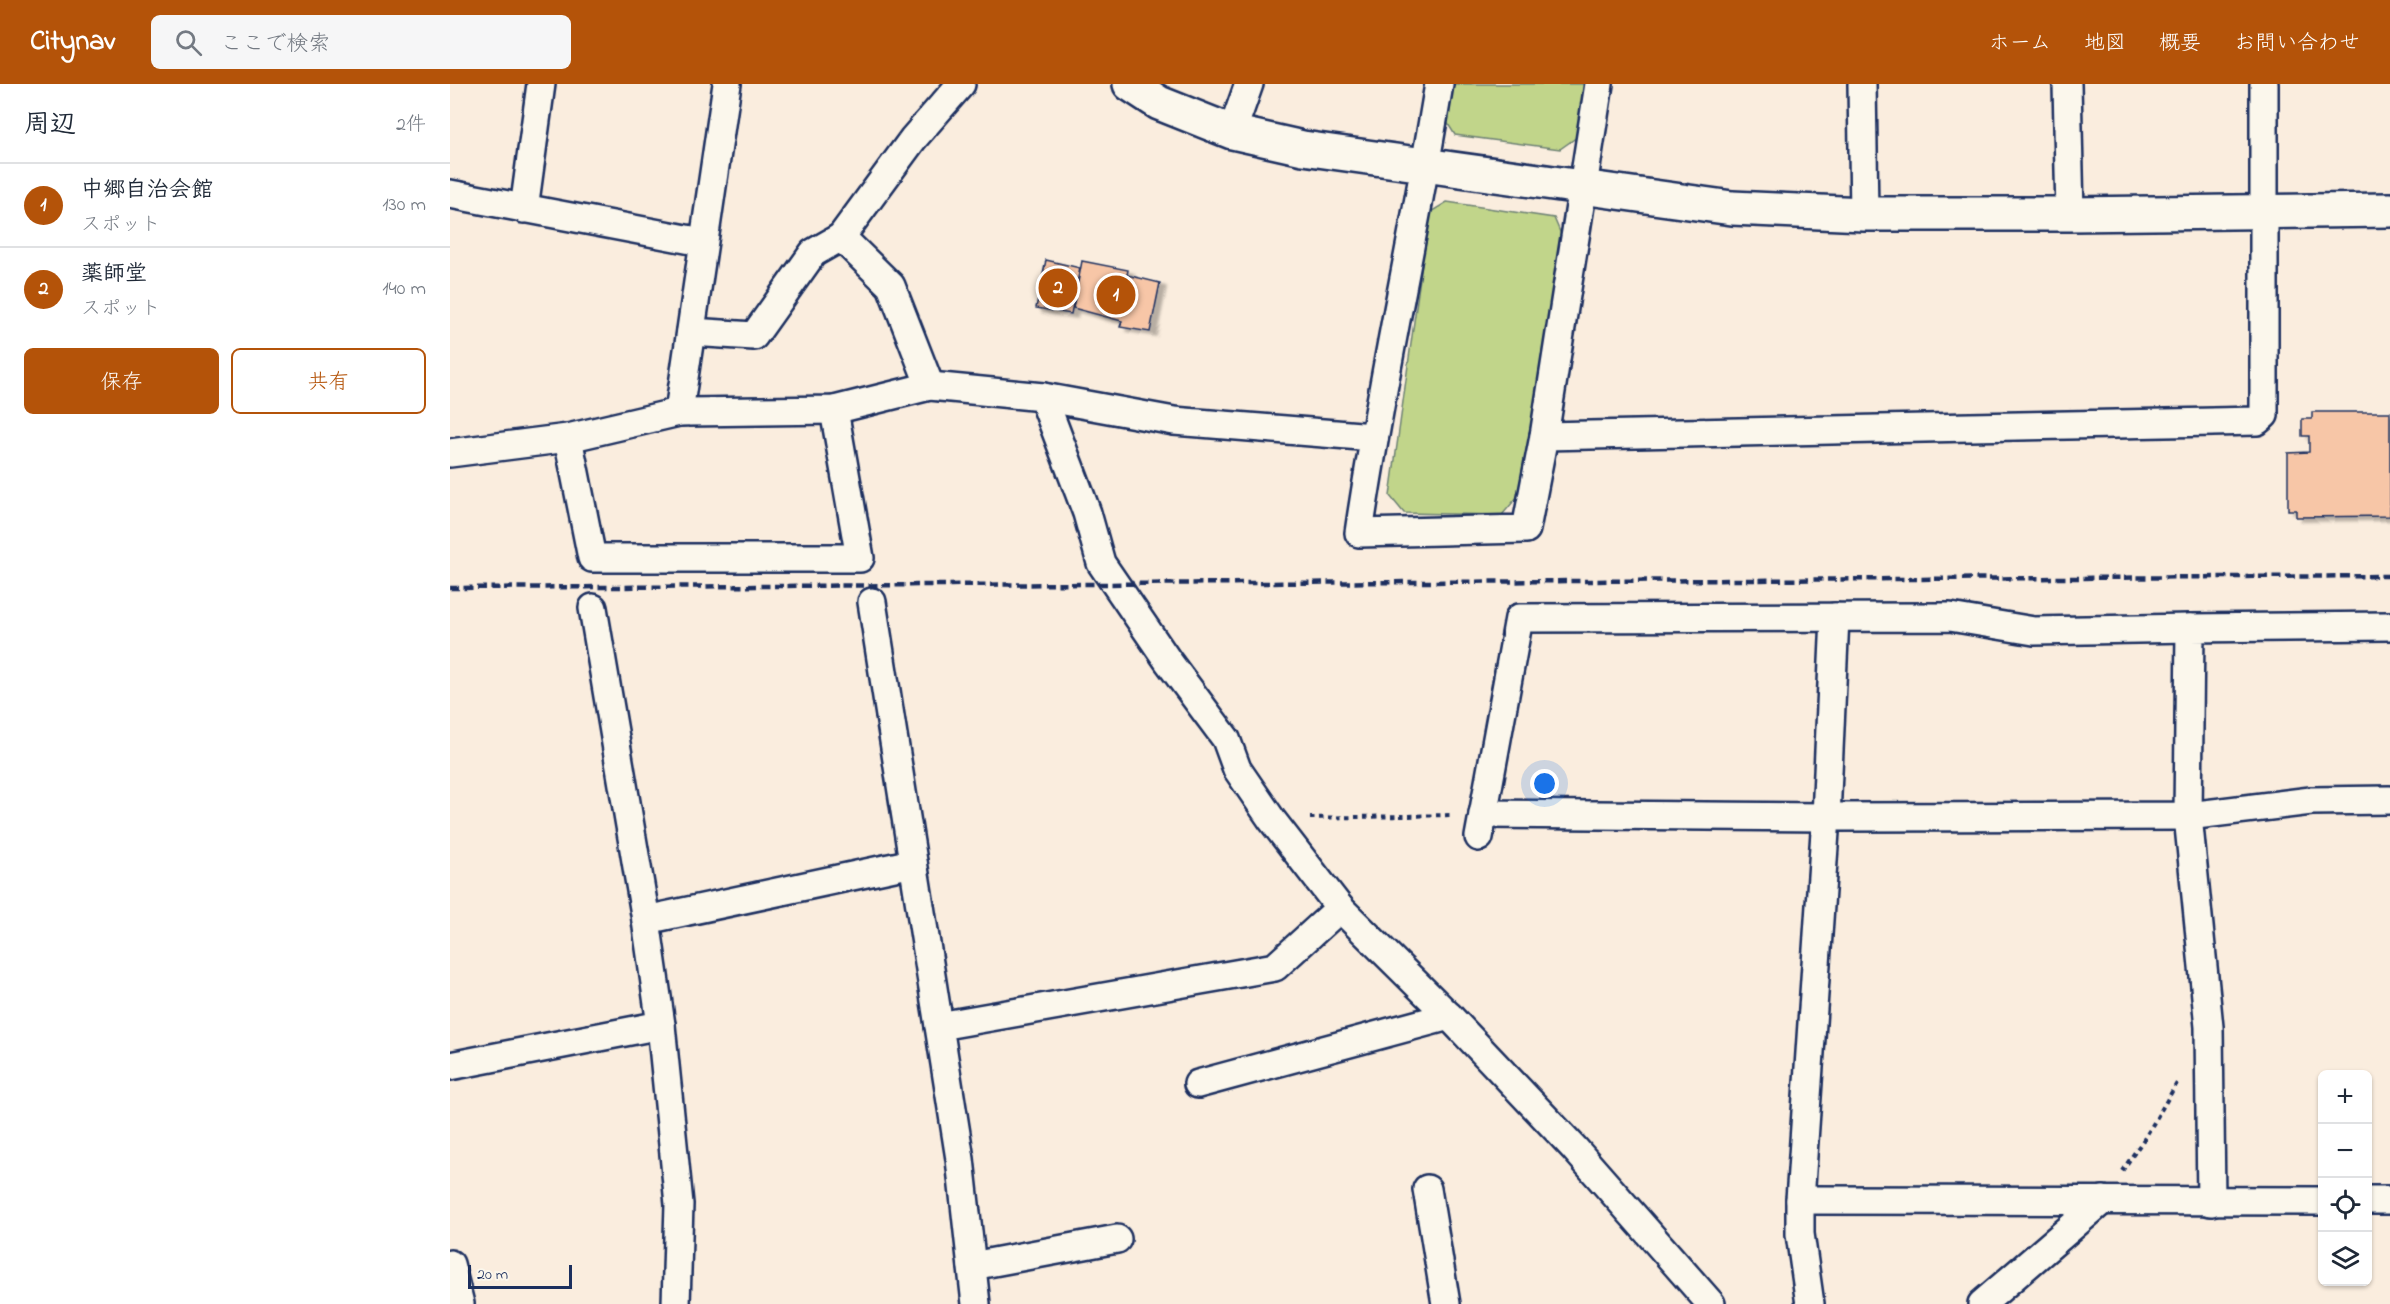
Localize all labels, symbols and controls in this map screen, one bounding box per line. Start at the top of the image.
search box [151,15,571,69]
text: Citynav [30,22,115,63]
icon: search [172,26,205,59]
text: ここで検索 [220,29,330,61]
text: ホーム [1989,29,2051,59]
text: 地図 [2084,29,2126,59]
text: 概要 [2159,29,2201,59]
text: お問い合わせ [2234,29,2360,59]
text: 周辺 [24,107,76,145]
text: 2件 [396,111,426,140]
text: 中郷自治会館 [81,175,213,207]
text: 1 [40,191,47,220]
text: 130 m [382,191,426,220]
text: スポット [81,211,161,240]
text: 薬師堂 [81,259,147,291]
pin: 2 [1038,266,1078,310]
pin: 1 [1096,272,1136,318]
text: 2 [39,275,48,304]
text: 140 m [382,275,426,304]
text: スポット [81,295,161,324]
button: 保存 [24,348,219,414]
button: 共有 [231,348,426,414]
your location [1530,769,1559,798]
map controls [2318,1070,2372,1286]
button: + [2318,1070,2372,1124]
button: − [2318,1124,2372,1178]
button: locate [2318,1178,2372,1232]
button: layers [2318,1232,2372,1286]
scale bar [468,1262,572,1290]
text: 20 m [477,1263,508,1287]

